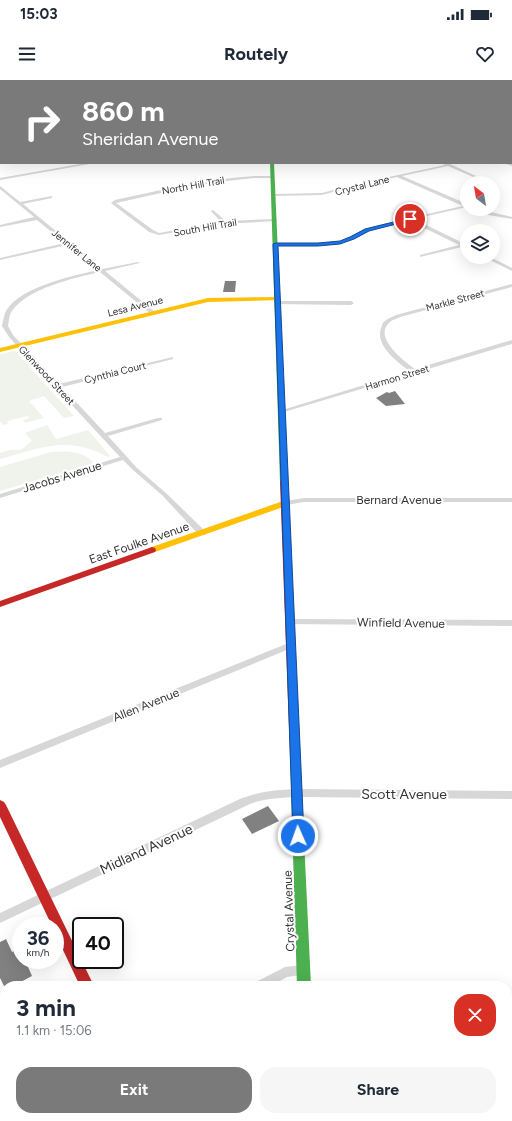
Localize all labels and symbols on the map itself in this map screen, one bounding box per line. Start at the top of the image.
street label: Crystal Lane [334,172,391,198]
street label: North Hill Trail [161,174,225,197]
north arrow [460,176,500,216]
pin [393,202,427,236]
street label: South Hill Trail [172,216,238,239]
street label: Jennifer Lane [49,226,105,275]
street label: Markle Street [425,286,486,315]
street label: Lesa Avenue [106,293,165,320]
street label: Glenwood Street [16,343,78,408]
street label: Cynthia Court [83,358,147,386]
street label: Harmon Street [364,361,431,393]
street label: Jacobs Avenue [21,458,104,496]
street label: Bernard Avenue [356,493,442,507]
street label: East Foulke Avenue [87,519,191,567]
street label: Winfield Avenue [357,615,446,631]
street label: Allen Avenue [111,685,182,725]
street label: Scott Avenue [361,786,447,803]
position arrow [277,815,319,857]
street label: Midland Avenue [97,820,196,878]
street label: Crystal Avenue [281,870,297,952]
speed limit sign: 40 [72,917,124,969]

